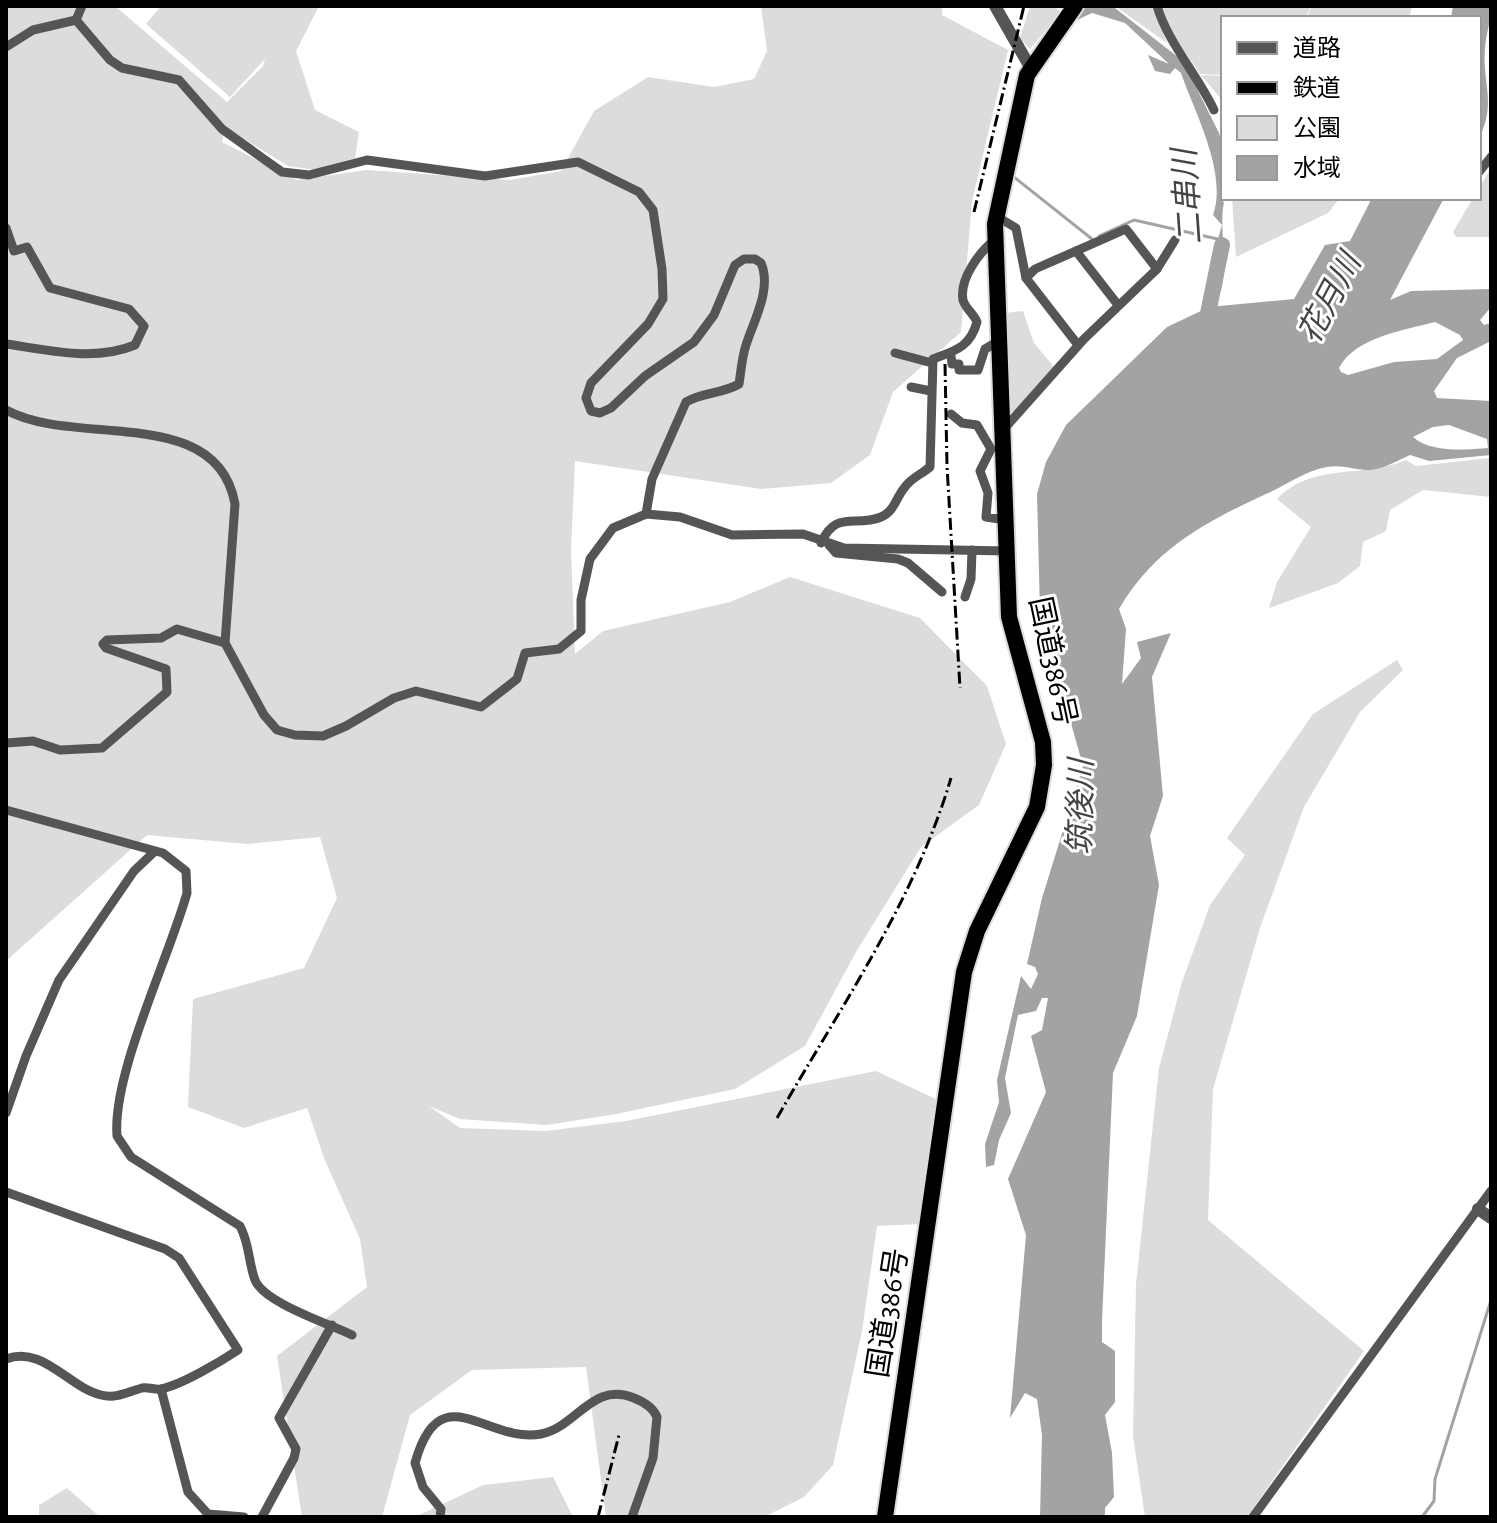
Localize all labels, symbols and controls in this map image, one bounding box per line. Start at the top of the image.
legend [1221,16,1481,200]
text: 道路 [1293,35,1341,61]
text: 鉄道 [1293,75,1341,101]
text: 公園 [1293,116,1341,141]
water label: 二串川 [1167,145,1207,246]
text: 水域 [1293,155,1341,181]
water label: 花月川 [1292,245,1368,348]
street label: 国道386号 [1024,594,1081,728]
water label: 筑後川 [1062,756,1098,855]
street label: 国道386号 [862,1246,913,1380]

